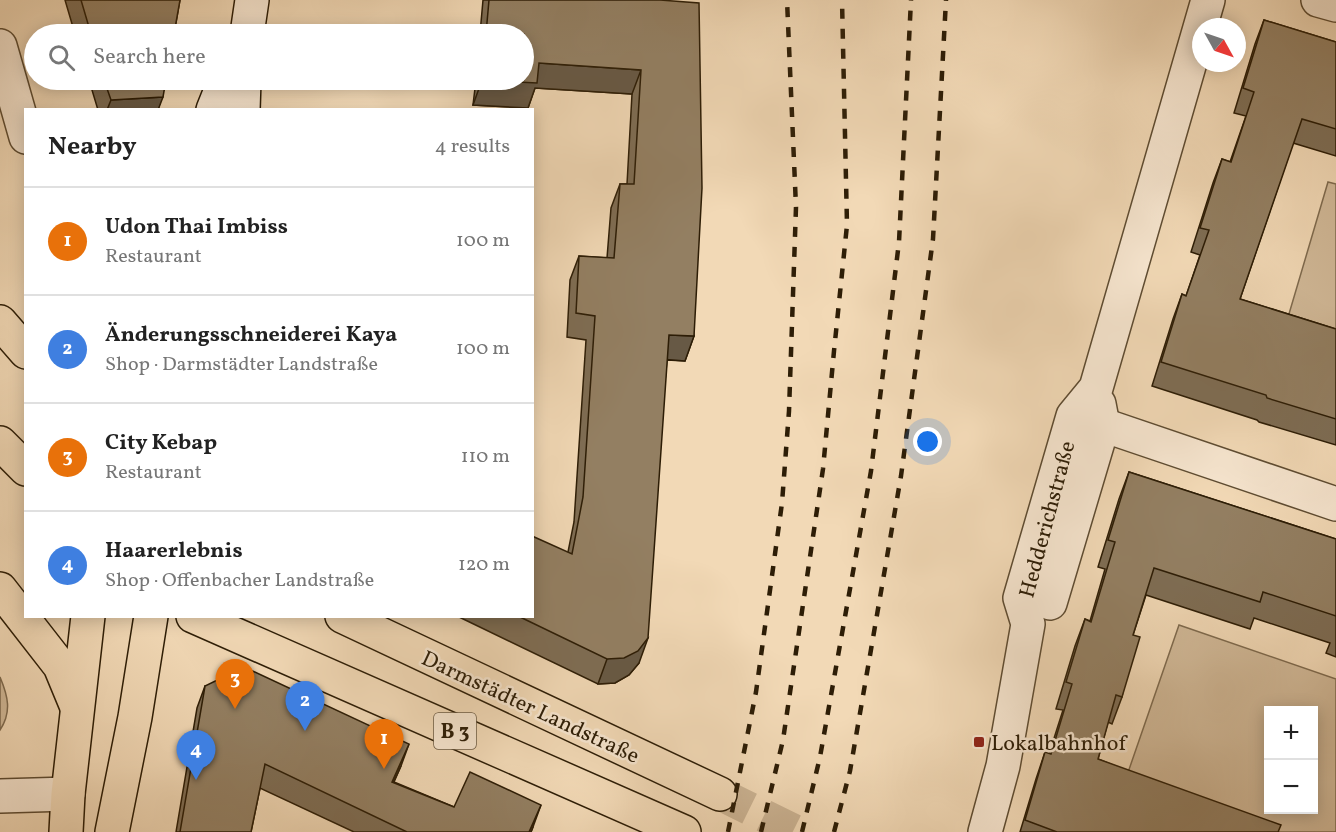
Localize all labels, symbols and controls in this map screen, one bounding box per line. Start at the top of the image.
north arrow [1192,18,1246,72]
search box [24,24,534,90]
icon: search [45,41,78,74]
text: Search here [93,42,206,73]
text: Nearby [48,129,137,165]
text: 4 results [435,133,510,161]
text: Udon Thai Imbiss [105,212,288,243]
text: 1 [63,227,72,255]
text: 100 m [456,227,510,255]
text: Restaurant [105,243,202,271]
text: Änderungsschneiderei Kaya [105,320,397,351]
text: 2 [62,335,73,363]
text: 100 m [456,335,510,363]
text: Shop · Darmstädter Landstraße [105,351,378,379]
your location [913,427,942,456]
text: City Kebap [105,428,217,459]
street label: Hedderichstraße [1013,438,1084,602]
text: 3 [62,443,73,471]
text: 110 m [461,443,510,471]
text: Restaurant [105,459,202,487]
text: Haarerlebnis [105,536,243,567]
text: 4 [61,551,74,579]
text: 120 m [458,551,510,579]
text: Shop · Offenbacher Landstraße [105,567,374,595]
street label: Darmstädter Landstraße [416,644,644,772]
pin: 3 [216,660,254,709]
pin: 2 [286,682,324,731]
map controls [1264,706,1318,814]
button: + [1264,706,1318,760]
road number: B 3 [434,713,476,749]
pin: 1 [364,720,404,769]
place label: Lokalbahnhof [991,729,1128,760]
pin: 4 [176,730,216,780]
marker: Lokalbahnhof [972,735,986,749]
button: − [1264,760,1318,814]

